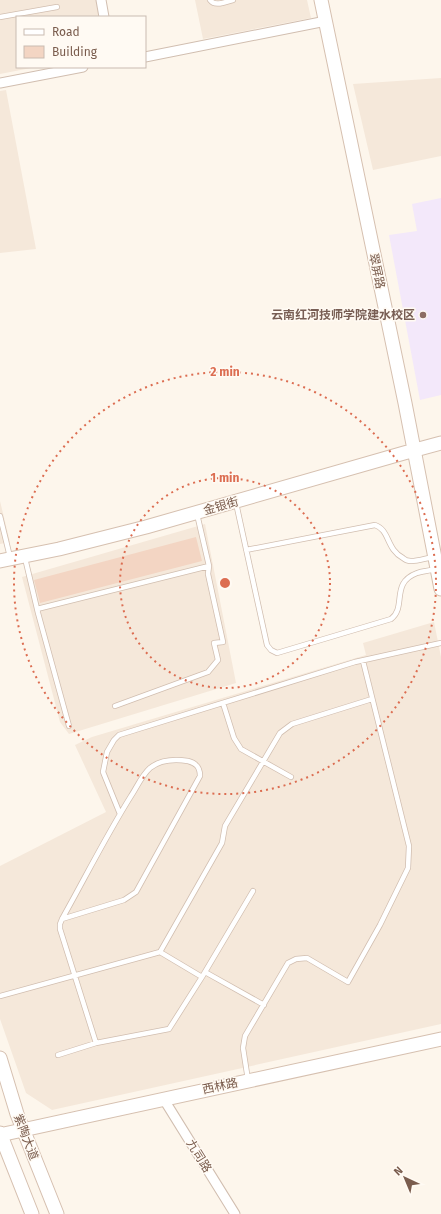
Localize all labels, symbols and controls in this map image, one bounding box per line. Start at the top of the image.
legend [16,16,146,68]
text: Road [52,25,80,39]
text: Building [52,45,98,59]
street label: 翠屏路 [366,252,388,290]
place label: 云南红河技师学院建水校区 [271,308,415,322]
marker: 云南红河技师学院建水校区 [418,310,428,320]
text: 2 min [210,365,240,379]
text: 1 min [211,471,239,485]
street label: 金银街 [202,494,240,518]
centre of rings [218,576,232,590]
street label: 西林路 [201,1075,239,1097]
street label: 紫陶大道 [11,1112,41,1162]
street label: 九司路 [184,1137,214,1175]
north arrow [385,1158,425,1198]
text: N [391,1164,406,1178]

